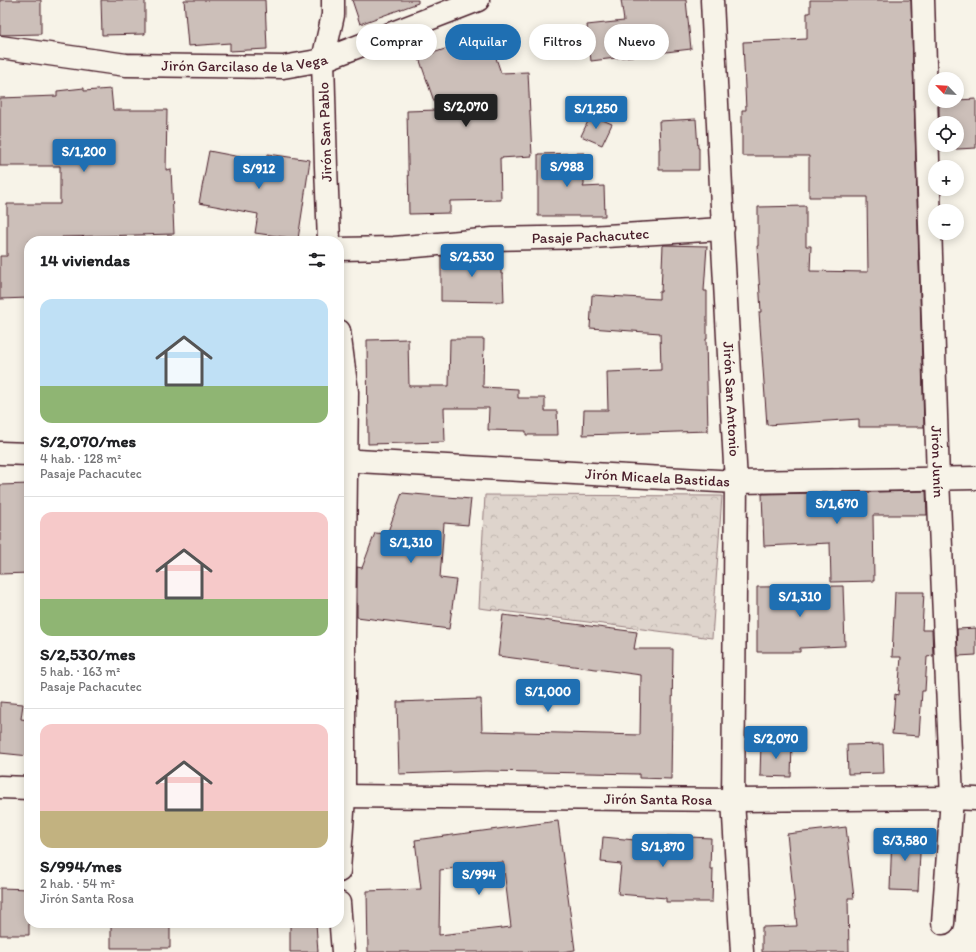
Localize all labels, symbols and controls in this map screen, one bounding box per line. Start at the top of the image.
chip: Comprar [356,24,437,60]
chip: Alquilar [445,24,521,60]
chip: Filtros [529,24,596,60]
chip: Nuevo [604,24,669,60]
street label: Jirón Garcilaso de la Vega [161,50,331,76]
north arrow [928,72,964,108]
map controls [928,72,964,240]
street label: Jirón San Pablo [314,82,336,182]
pin: S/2,070 [429,94,503,128]
pin: S/1,250 [559,96,633,130]
text: S/2,070 [443,99,489,114]
text: S/1,250 [574,101,618,116]
button: locate [928,116,964,152]
pin: S/1,200 [47,139,121,173]
text: S/1,200 [62,144,106,159]
pin: S/988 [539,154,595,188]
pin: S/912 [231,156,287,190]
text: S/988 [550,159,584,174]
button: + [928,160,964,196]
text: S/912 [243,161,275,176]
button: − [928,204,964,240]
street label: Pasaje Pachacutec [531,224,650,247]
pin: S/2,530 [435,244,509,278]
icon: filters [306,249,328,271]
text: S/2,530 [450,249,494,264]
text: 14 viviendas [40,250,130,270]
icon: home [148,325,220,397]
street label: Jirón San Antonio [719,341,744,457]
street label: Jirón Junín [927,425,948,499]
text: S/2,070/mes [40,431,136,451]
text: 4 hab. · 128 m² [40,451,121,466]
street label: Jirón Micaela Bastidas [584,465,731,491]
text: Pasaje Pachacutec [40,466,142,481]
pin: S/1,670 [800,491,874,525]
text: S/1,670 [815,496,859,511]
pin: S/1,310 [374,530,448,564]
text: S/1,310 [389,535,433,550]
icon: home [148,538,220,610]
pin: S/1,310 [763,584,837,618]
text: S/1,310 [778,589,822,604]
text: S/2,530/mes [40,644,135,664]
text: 5 hab. · 163 m² [40,664,120,679]
text: Pasaje Pachacutec [40,679,142,694]
pin: S/1,000 [511,679,585,713]
text: S/1,000 [525,684,571,699]
pin: S/2,070 [739,726,813,760]
text: S/2,070 [753,731,799,746]
icon: home [148,750,220,822]
street label: Jirón Santa Rosa [604,790,713,809]
pin: S/3,580 [868,828,942,862]
text: S/3,580 [883,833,927,848]
pin: S/1,870 [626,834,700,868]
text: S/1,870 [641,839,685,854]
text: S/994/mes [40,856,122,876]
pin: S/994 [451,862,507,896]
text: S/994 [462,867,496,882]
text: 2 hab. · 54 m² [40,876,115,891]
text: Jirón Santa Rosa [40,891,134,906]

